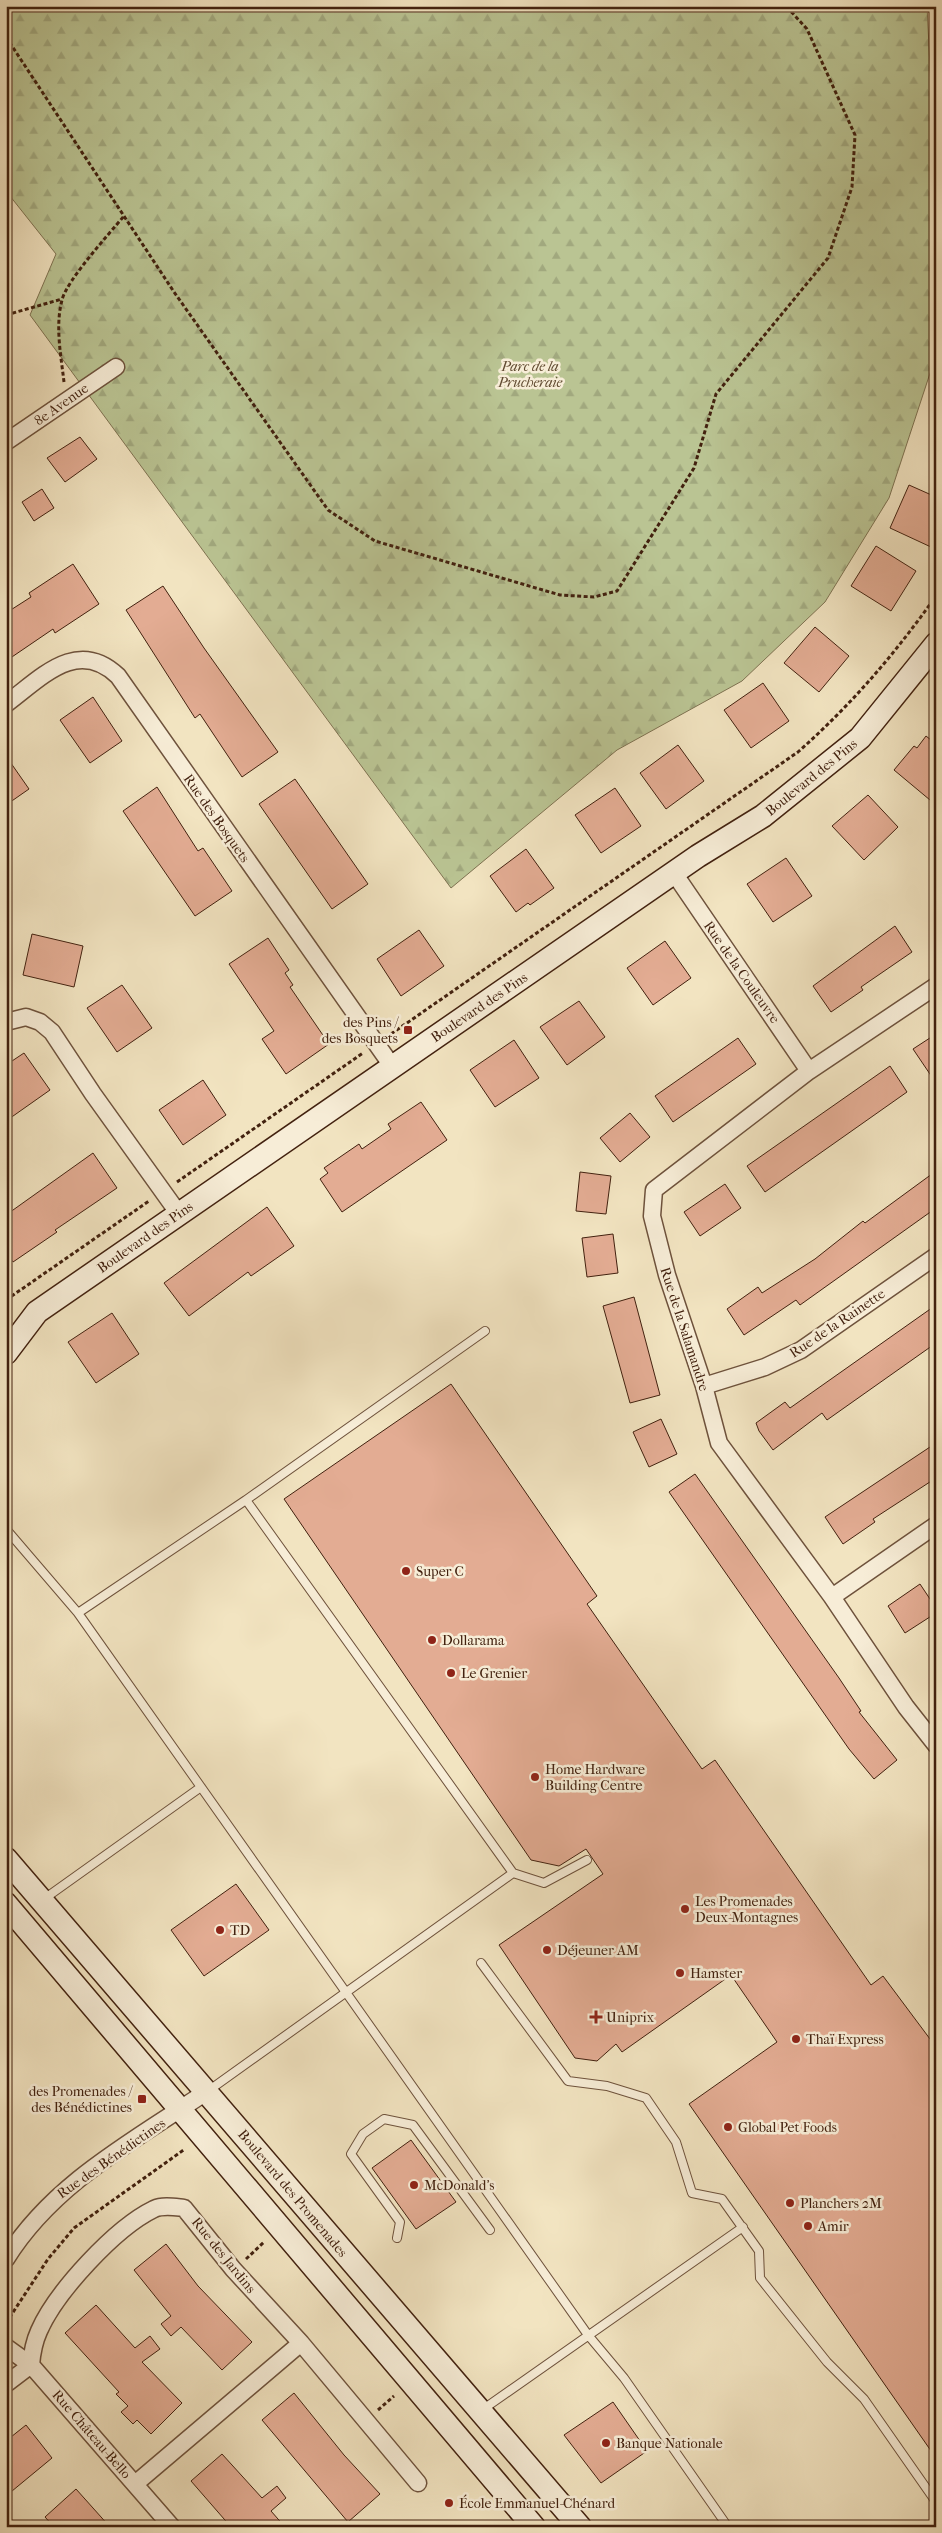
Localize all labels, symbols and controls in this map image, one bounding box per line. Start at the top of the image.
park label: Parc de la Prucheraie [497,358,562,391]
street label: 8e Avenue [31,380,92,429]
street label: Boulevard des Pins [762,735,861,820]
street label: Rue des Bosquets [180,771,253,866]
street label: Rue de la Couleuvre [700,918,783,1027]
street label: Boulevard des Pins [428,969,531,1046]
place label: des Pins / des Bosquets [322,1014,400,1047]
marker: des Pins / des Bosquets [402,1024,414,1036]
street label: Boulevard des Pins [94,1198,196,1277]
street label: Rue de la Salamandre [656,1265,713,1393]
street label: Rue de la Rainette [786,1285,888,1362]
place label: Super C [416,1563,464,1580]
marker: Super C [400,1565,412,1577]
place label: Dollarama [442,1632,505,1649]
marker: Dollarama [426,1634,438,1646]
place label: Le Grenier [461,1665,527,1682]
marker: Le Grenier [445,1667,457,1679]
place label: Home Hardware Building Centre [545,1761,645,1794]
marker: Home Hardware Building Centre [529,1771,541,1783]
place label: Les Promenades Deux-Montagnes [695,1893,798,1926]
marker: Les Promenades Deux-Montagnes [679,1903,691,1915]
place label: TD [230,1922,250,1939]
marker: TD [214,1924,226,1936]
place label: Déjeuner AM [557,1942,639,1959]
marker: Déjeuner AM [541,1944,553,1956]
place label: Hamster [690,1965,742,1982]
marker: Hamster [674,1967,686,1979]
place label: Uniprix [606,2009,655,2026]
marker: Uniprix [590,2011,602,2023]
place label: Thaï Express [806,2031,884,2048]
marker: Thaï Express [790,2033,802,2045]
place label: des Promenades / des Bénédictines [29,2083,134,2116]
marker: des Promenades / des Bénédictines [136,2093,148,2105]
street label: Rue des Bénédictines [54,2115,169,2202]
place label: Global Pet Foods [738,2119,837,2136]
marker: Global Pet Foods [722,2121,734,2133]
street label: Boulevard des Promenades [234,2126,351,2261]
place label: McDonald's [424,2177,495,2194]
marker: McDonald's [408,2179,420,2191]
place label: Planchers 2M [800,2195,882,2212]
marker: Planchers 2M [784,2197,796,2209]
street label: Rue des Jardins [188,2214,259,2297]
place label: Amir [817,2218,849,2235]
marker: Amir [802,2220,814,2232]
street label: Rue Château-Bello [48,2386,135,2482]
place label: Banque Nationale [616,2435,723,2452]
marker: Banque Nationale [600,2437,612,2449]
place label: École Emmanuel-Chénard [459,2494,615,2512]
marker: École Emmanuel-Chénard [443,2497,455,2509]

